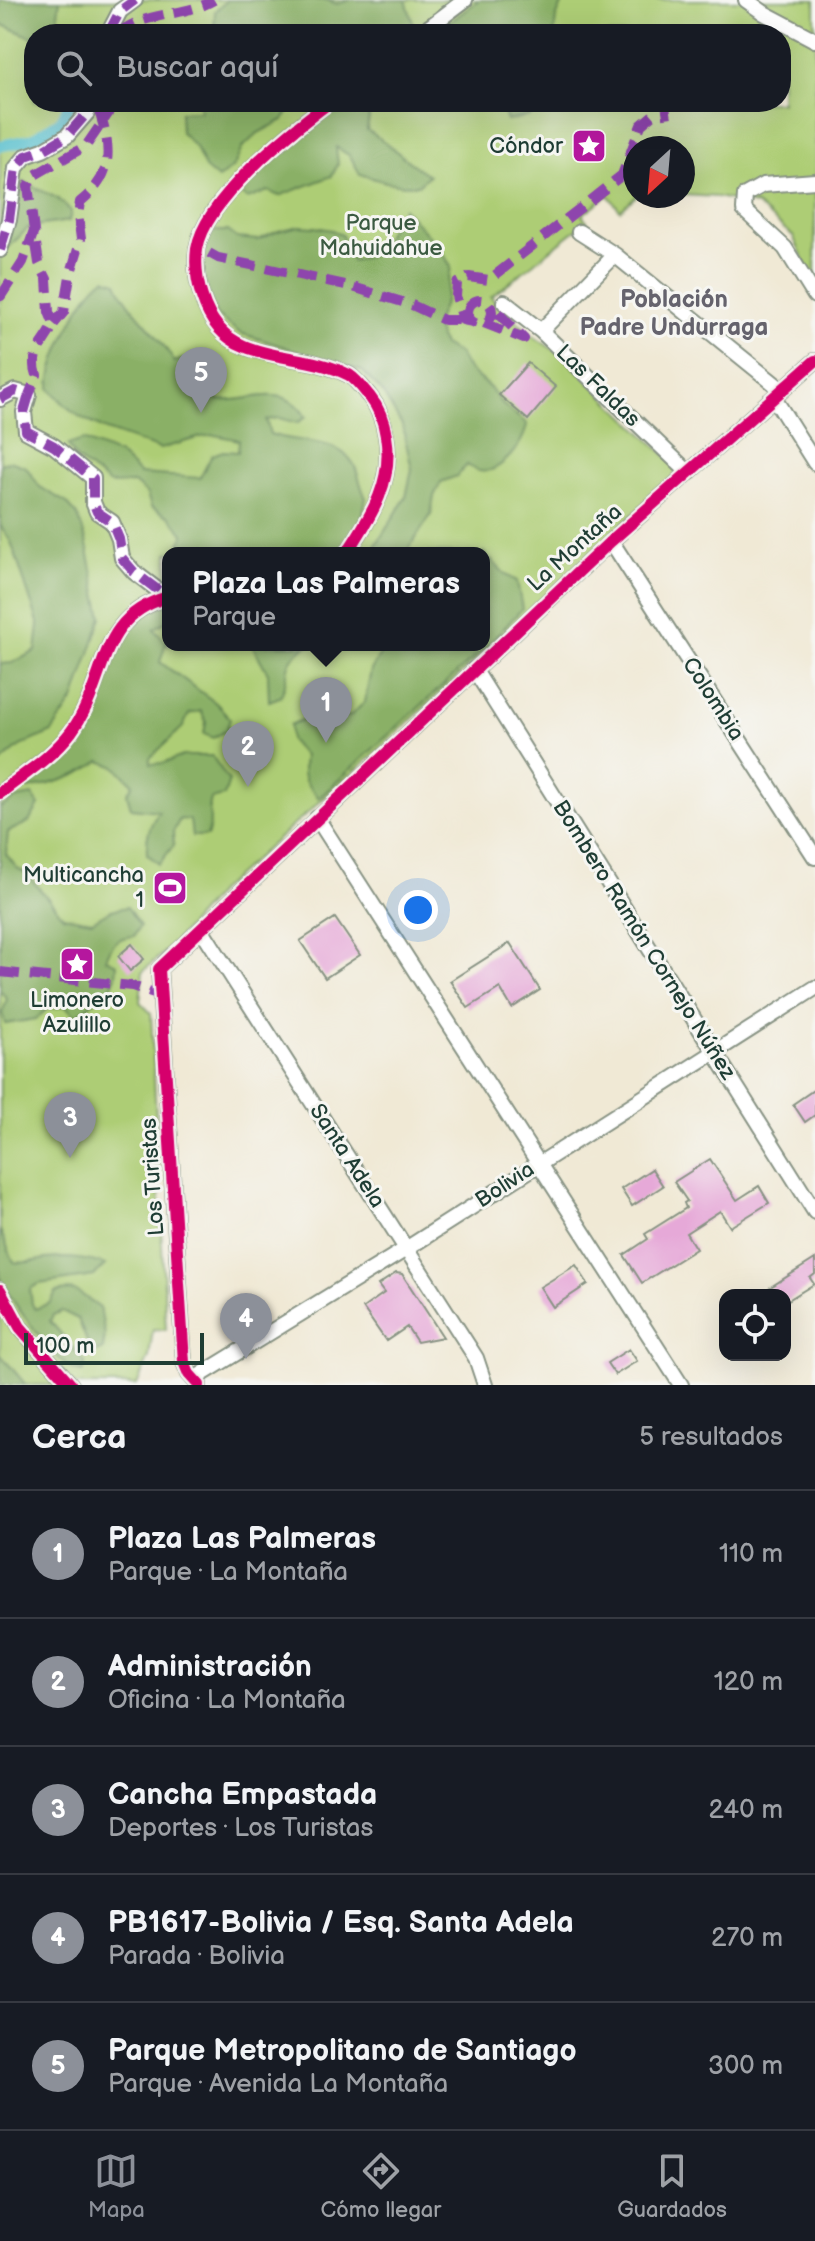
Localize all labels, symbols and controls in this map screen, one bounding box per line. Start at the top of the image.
search box [24,24,791,112]
icon: search [52,46,96,90]
text: Buscar aquí [116,50,278,86]
place icon: Cóndor [570,127,608,165]
place label: Cóndor [489,133,564,160]
north arrow [623,136,695,208]
park label: Parque Mahuidahue [319,210,443,262]
district label: Población Padre Undurraga [580,285,768,342]
street label: Las Faldas [550,339,646,433]
pin: 5 [175,347,227,413]
street label: La Montaña [522,499,628,597]
popup [162,547,490,651]
text: Plaza Las Palmeras [192,566,460,602]
text: Parque [192,602,276,633]
street label: Colombia [676,652,750,746]
pin: 1 [300,677,352,743]
pin: 2 [222,721,274,787]
street label: Bombero Ramón Cornejo Núñez [547,795,742,1085]
place label: Multicancha 1 [23,862,144,914]
sports icon: Multicancha 1 [151,869,189,907]
your location [398,890,438,930]
place icon: Limonero Azulillo [58,945,96,983]
place label: Limonero Azulillo [30,987,124,1039]
pin: 3 [44,1092,96,1158]
street label: Santa Adela [303,1099,391,1213]
street label: Los Turistas [135,1117,171,1237]
street label: Bolivia [470,1156,540,1214]
map controls [719,1289,791,1361]
button: locate [719,1289,791,1361]
pin: 4 [220,1293,272,1359]
scale bar [24,1329,204,1365]
text: 100 m [36,1333,95,1360]
text: Cerca [32,1417,127,1458]
text: 5 resultados [639,1422,783,1453]
text: Plaza Las Palmeras [108,1521,376,1557]
text: 1 [53,1539,63,1570]
text: 110 m [719,1539,783,1570]
text: Parque · La Montaña [108,1557,348,1588]
text: Administración [108,1649,312,1685]
text: 2 [50,1667,66,1698]
text: 120 m [714,1667,783,1698]
text: Oficina · La Montaña [108,1685,346,1716]
text: Cancha Empastada [108,1777,377,1813]
text: 3 [50,1795,66,1826]
text: 240 m [708,1795,783,1826]
text: Deportes · Los Turistas [108,1813,373,1844]
text: PB1617-Bolivia / Esq. Santa Adela [108,1905,574,1941]
text: 4 [50,1923,66,1954]
text: 270 m [711,1923,783,1954]
text: Parada · Bolivia [108,1941,285,1972]
text: Parque Metropolitano de Santiago [108,2033,576,2069]
text: 5 [50,2051,66,2082]
text: 300 m [708,2051,783,2082]
text: Parque · Avenida La Montaña [108,2069,448,2100]
tab: Mapa [88,2149,145,2224]
tab: Cómo llegar [321,2149,441,2224]
tab: Guardados [617,2149,727,2224]

